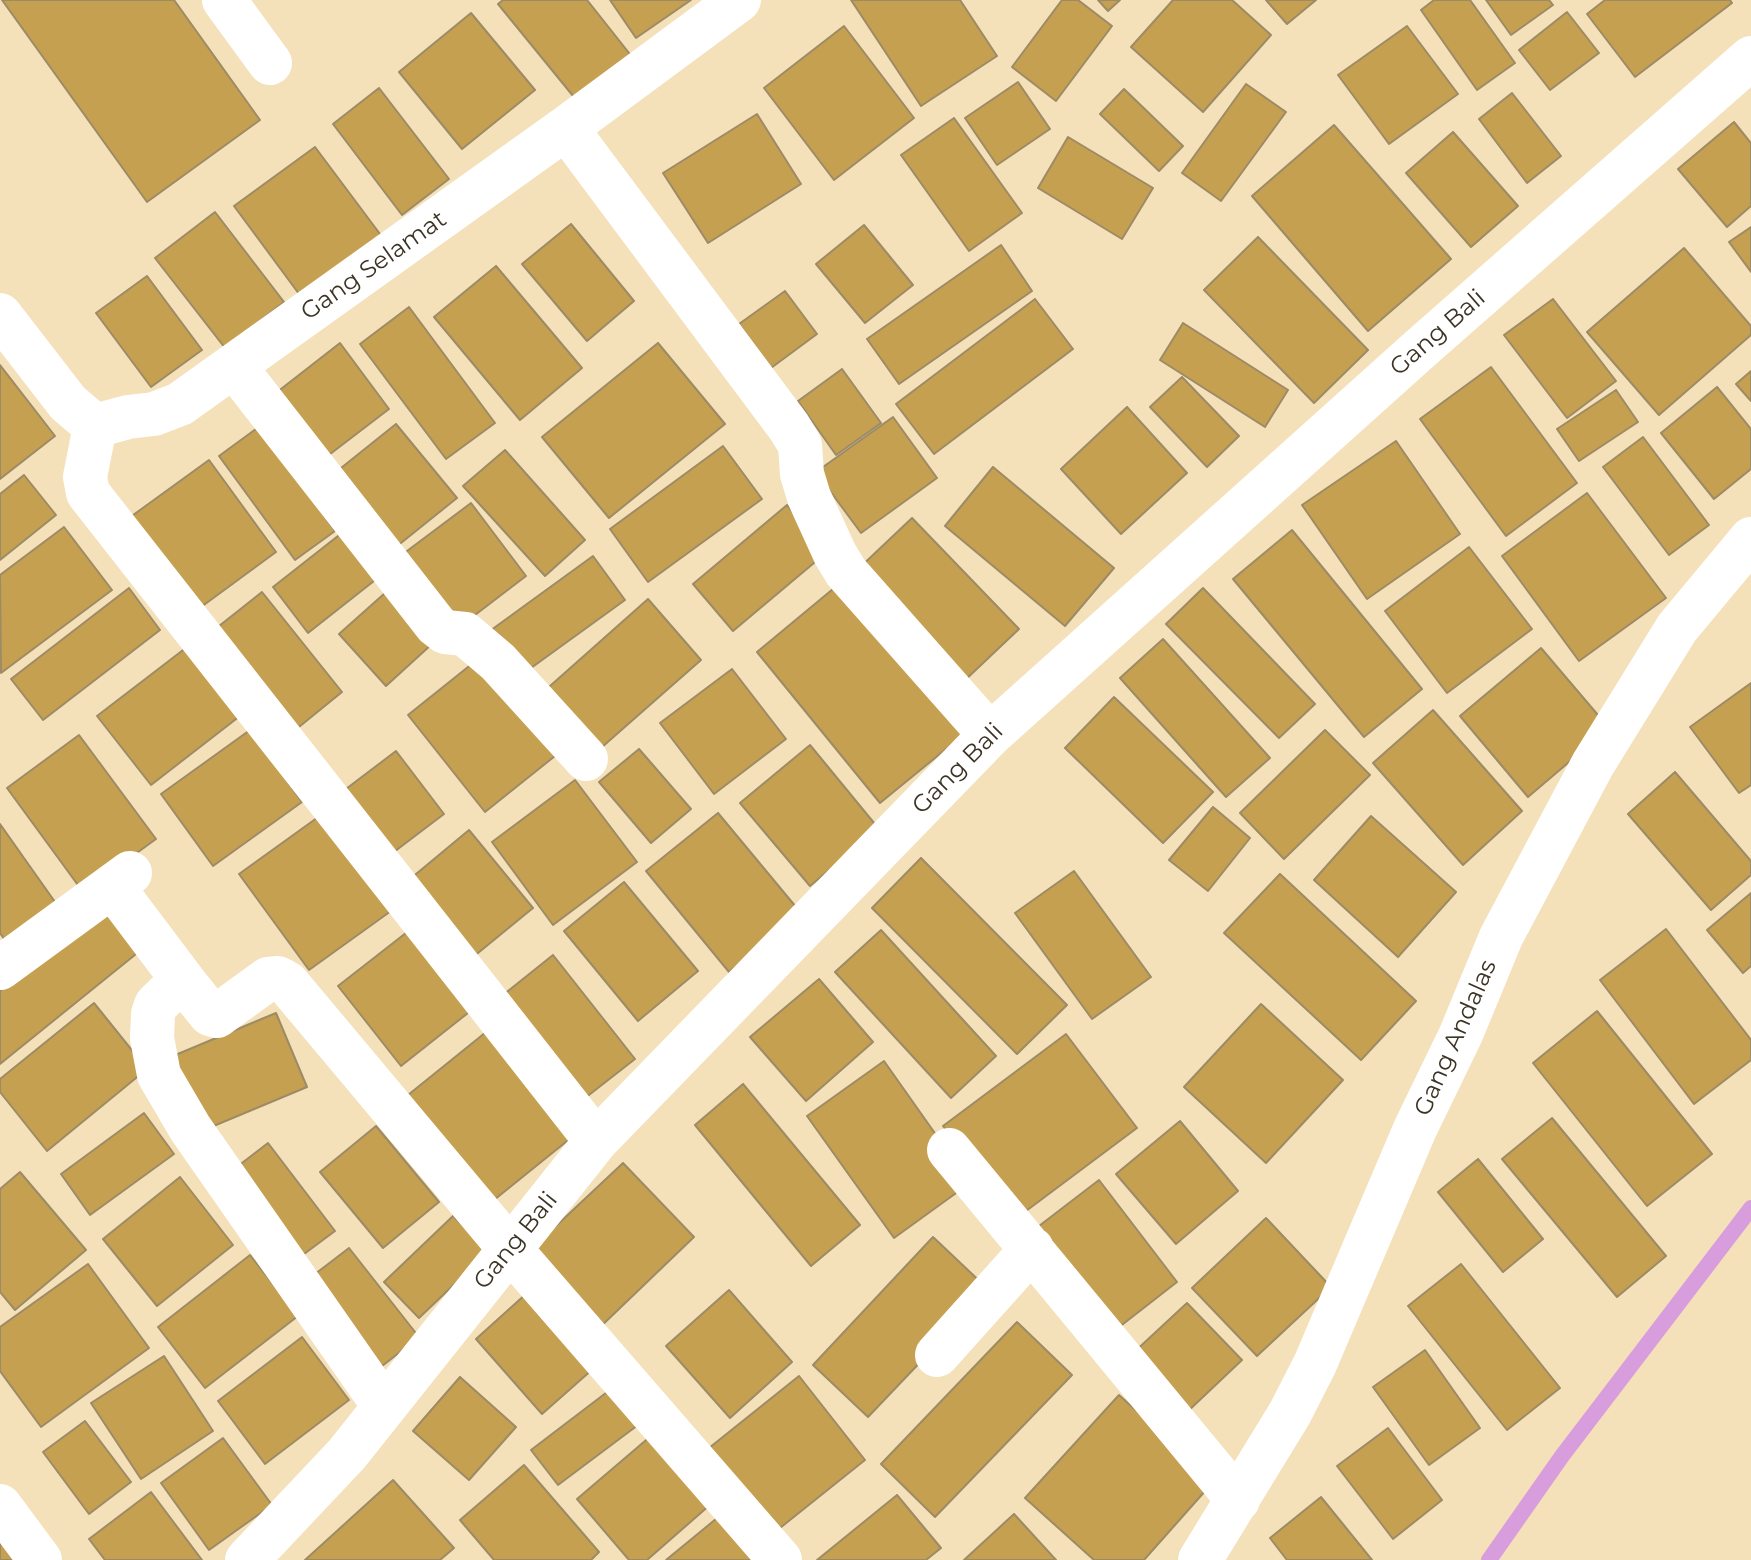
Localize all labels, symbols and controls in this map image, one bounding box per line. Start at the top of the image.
street label: Gang Selamat [296,205,452,327]
street label: Gang Bali [1384,284,1492,382]
street label: Gang Bali [907,718,1009,820]
street label: Gang Andalas [1409,955,1503,1121]
street label: Gang Bali [468,1187,564,1295]

